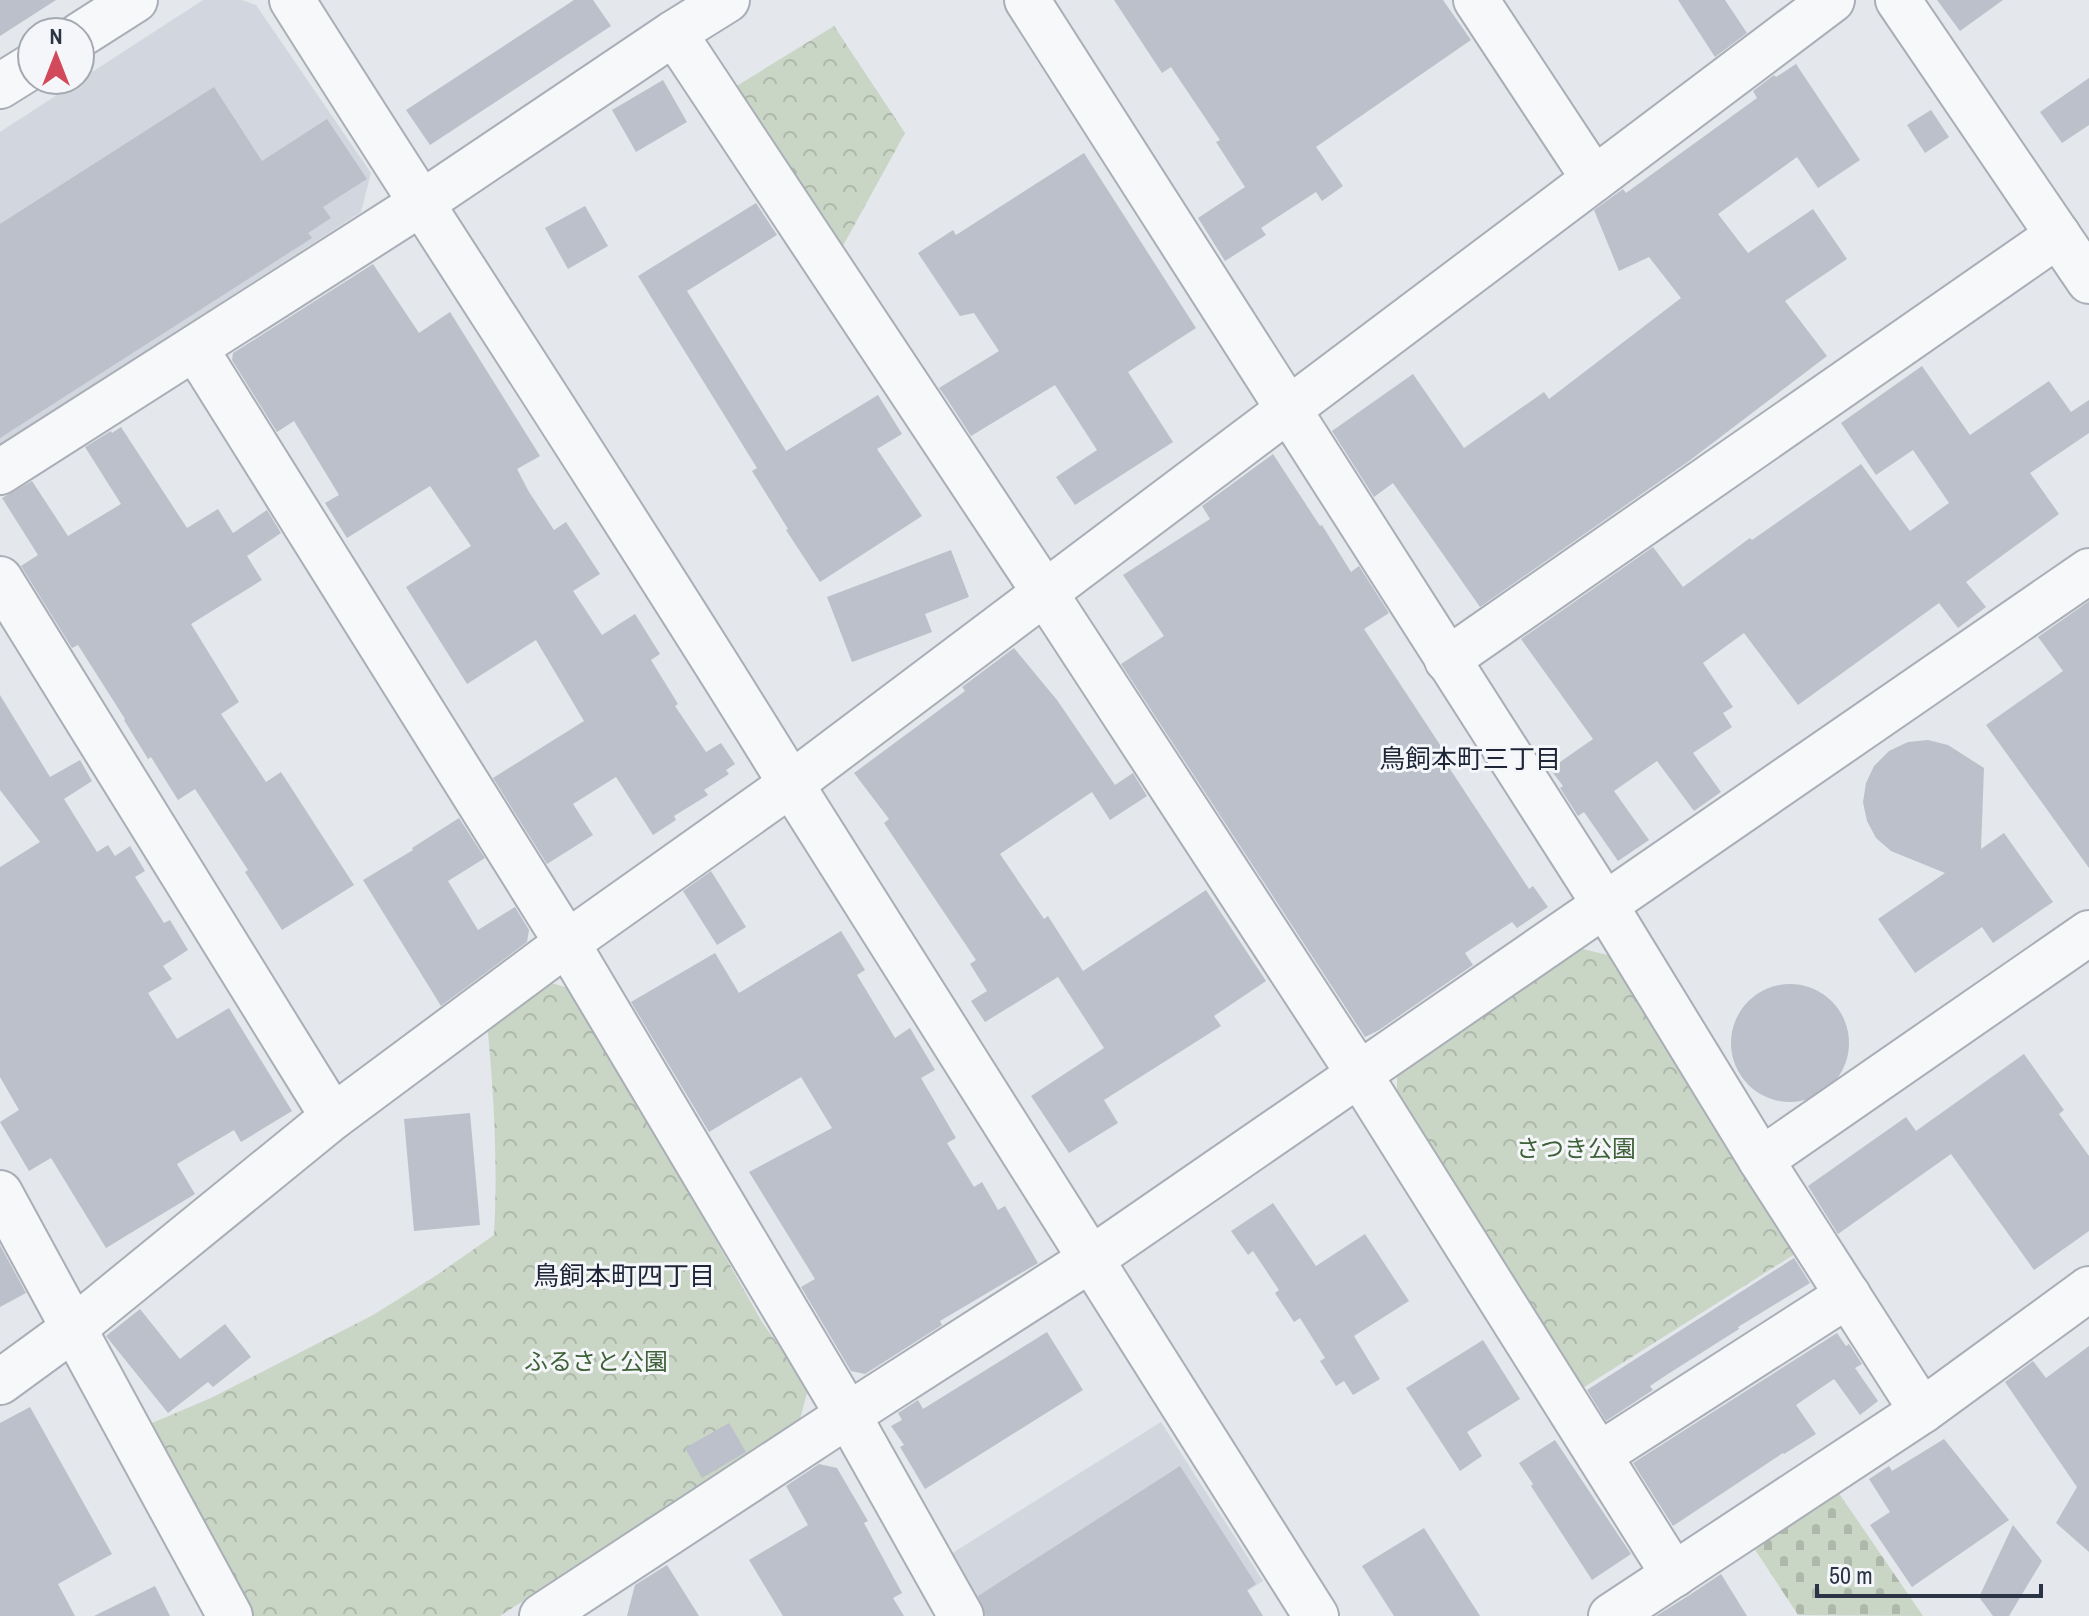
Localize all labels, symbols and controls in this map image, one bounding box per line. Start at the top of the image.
north arrow [16,16,96,96]
text: N [49,21,63,51]
district label: 鳥飼本町三丁目 [1379,741,1561,776]
park label: さつき公園 [1516,1132,1636,1164]
district label: 鳥飼本町四丁目 [533,1258,715,1293]
park label: ふるさと公園 [524,1345,668,1377]
scale bar [1817,1548,2041,1598]
text: 50 m [1829,1559,1873,1591]

